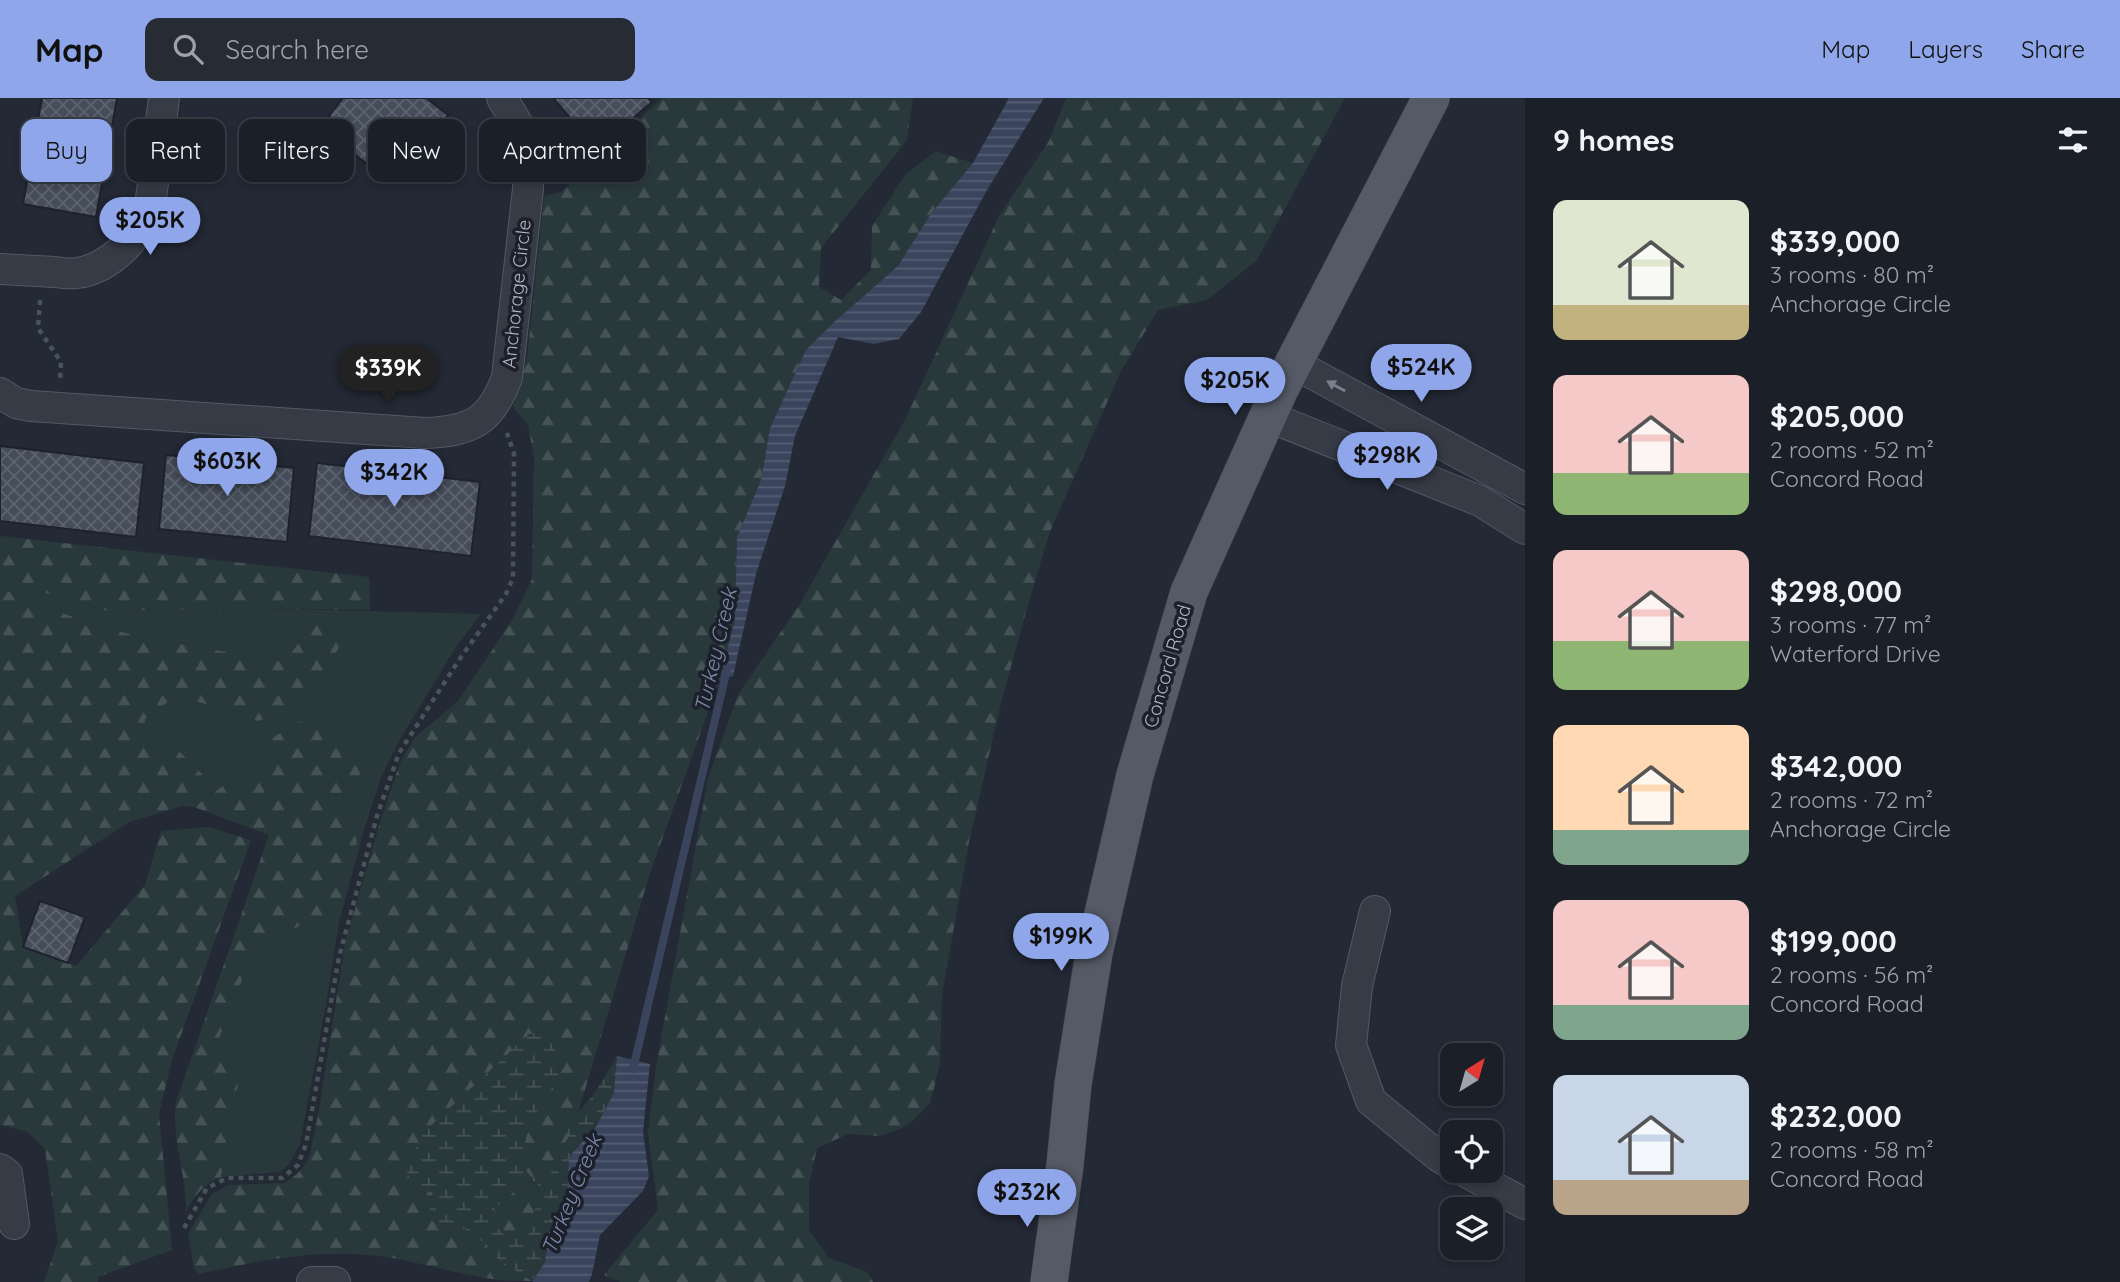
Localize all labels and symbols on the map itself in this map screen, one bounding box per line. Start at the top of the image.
pin: $205K [101,198,199,257]
street label: Anchorage Circle [496,218,536,370]
pin: $524K [1372,344,1470,404]
pin: $339K [339,345,437,405]
pin: $205K [1186,358,1284,417]
one-way arrow [1326,380,1346,392]
pin: $298K [1338,432,1436,492]
pin: $603K [178,438,276,498]
pin: $342K [345,450,443,509]
water label: Turkey Creek [688,584,742,715]
street label: Concord Road [1138,602,1196,730]
pin: $199K [1012,914,1110,973]
north arrow [1440,1043,1503,1106]
water label: Turkey Creek [535,1129,607,1258]
pin: $232K [978,1170,1076,1229]

